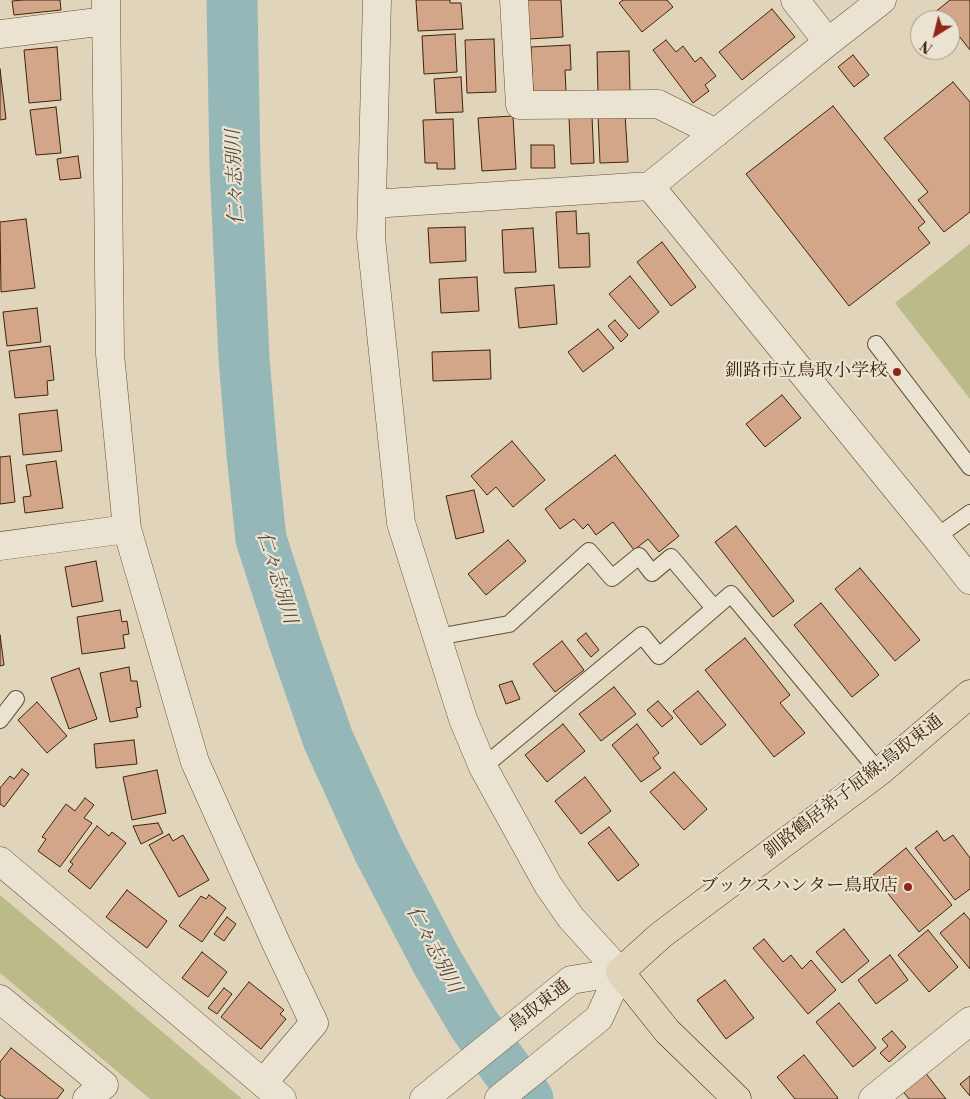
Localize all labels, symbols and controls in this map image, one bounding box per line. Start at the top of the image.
north arrow [910,10,960,60]
text: N [917,36,937,57]
water label: 仁々志別川 [223,129,249,225]
place label: 釧路市立鳥取小学校 [725,361,887,383]
marker: 釧路市立鳥取小学校 [891,366,903,378]
water label: 仁々志別川 [251,529,301,627]
street label: 釧路鶴居弟子屈線;鳥取東通 [760,710,948,864]
place label: ブックスハンター鳥取店 [700,876,898,898]
marker: ブックスハンター鳥取店 [902,881,914,893]
water label: 仁々志別川 [401,903,465,997]
street label: 鳥取東通 [505,975,575,1037]

